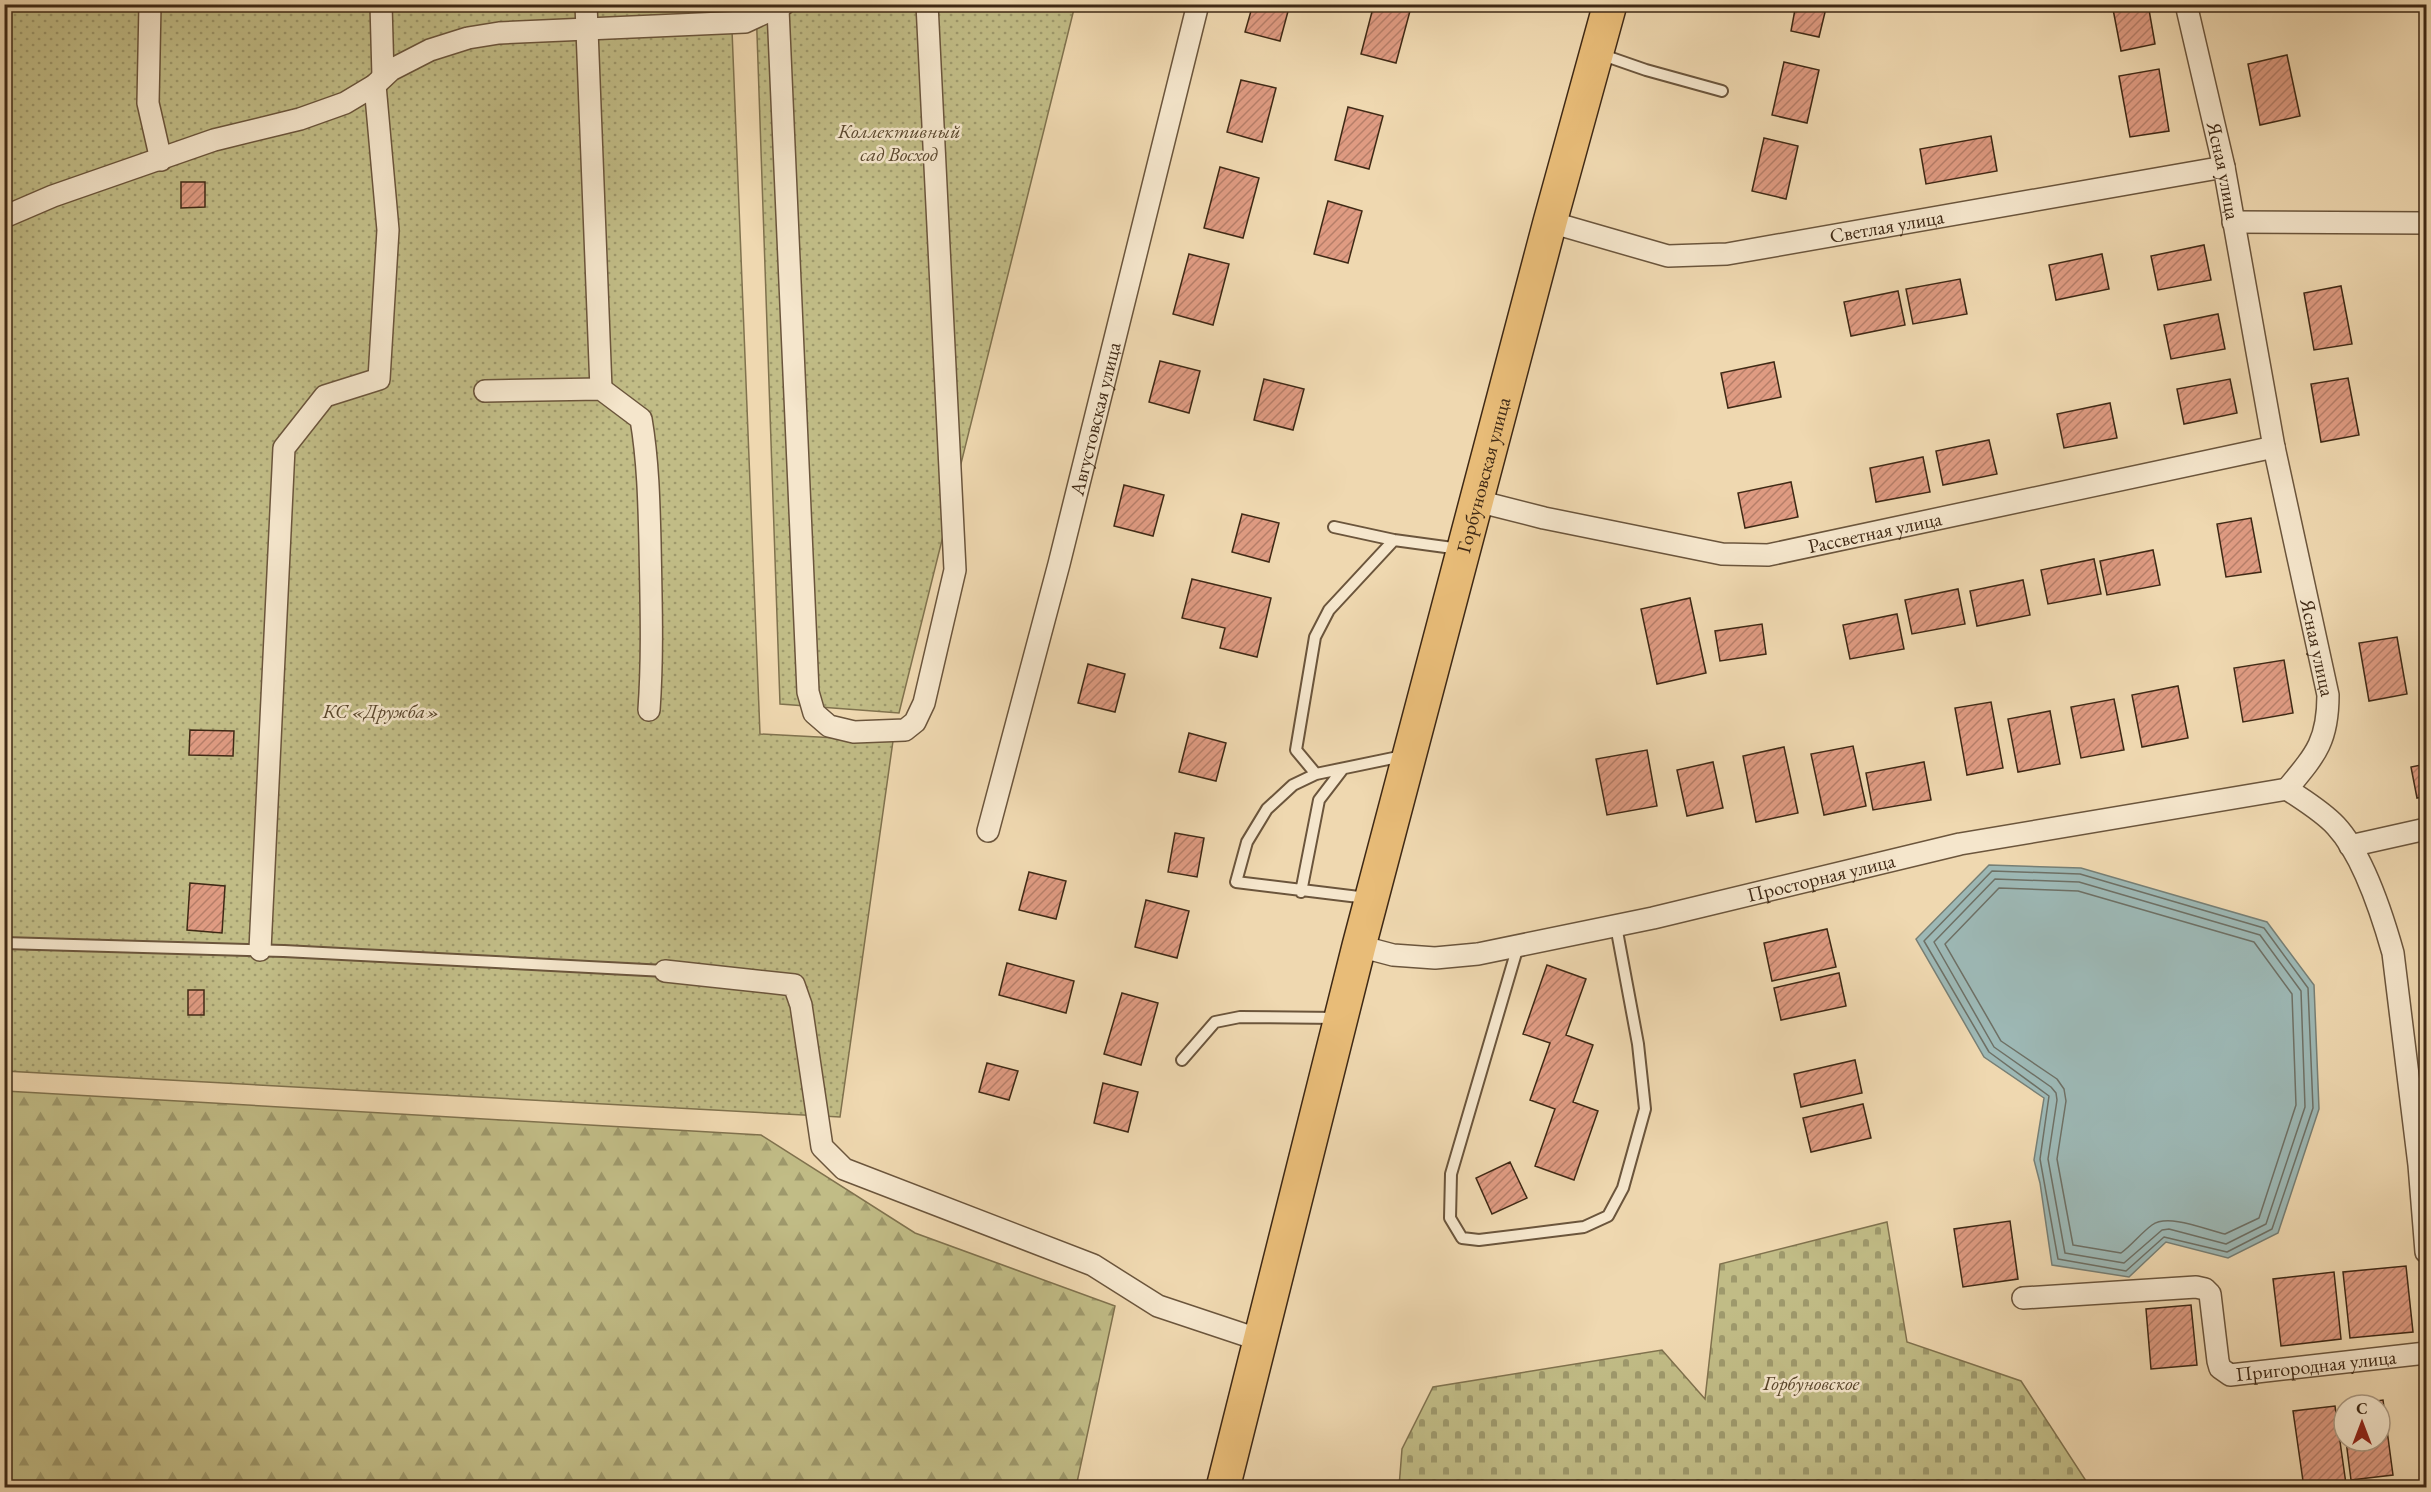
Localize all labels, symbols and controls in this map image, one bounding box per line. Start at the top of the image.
park label: Коллективный сад Восход [837,118,960,167]
street label: Ясная улица [2201,118,2246,222]
street label: Светлая улица [1828,203,1946,249]
street label: Августовская улица [1063,339,1127,499]
street label: Горбуновская улица [1450,394,1516,556]
street label: Рассветная улица [1806,505,1944,559]
street label: Ясная улица [2294,595,2341,699]
park label: КС «Дружба» [322,698,439,724]
street label: Просторная улица [1744,847,1898,908]
street label: Пригородная улица [2234,1343,2398,1387]
park label: Горбуновское [1762,1370,1860,1396]
north arrow [2332,1393,2392,1453]
text: С [2356,1398,2368,1419]

